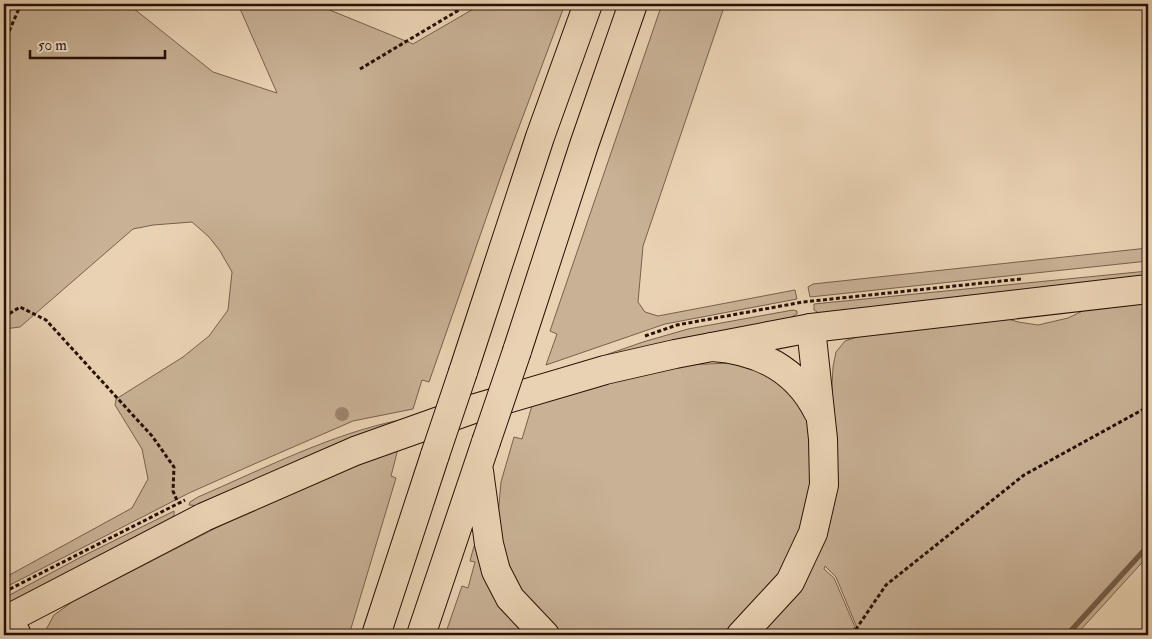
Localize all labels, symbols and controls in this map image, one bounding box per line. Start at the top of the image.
scale bar [30,28,165,60]
text: 50 m [38,36,67,55]

